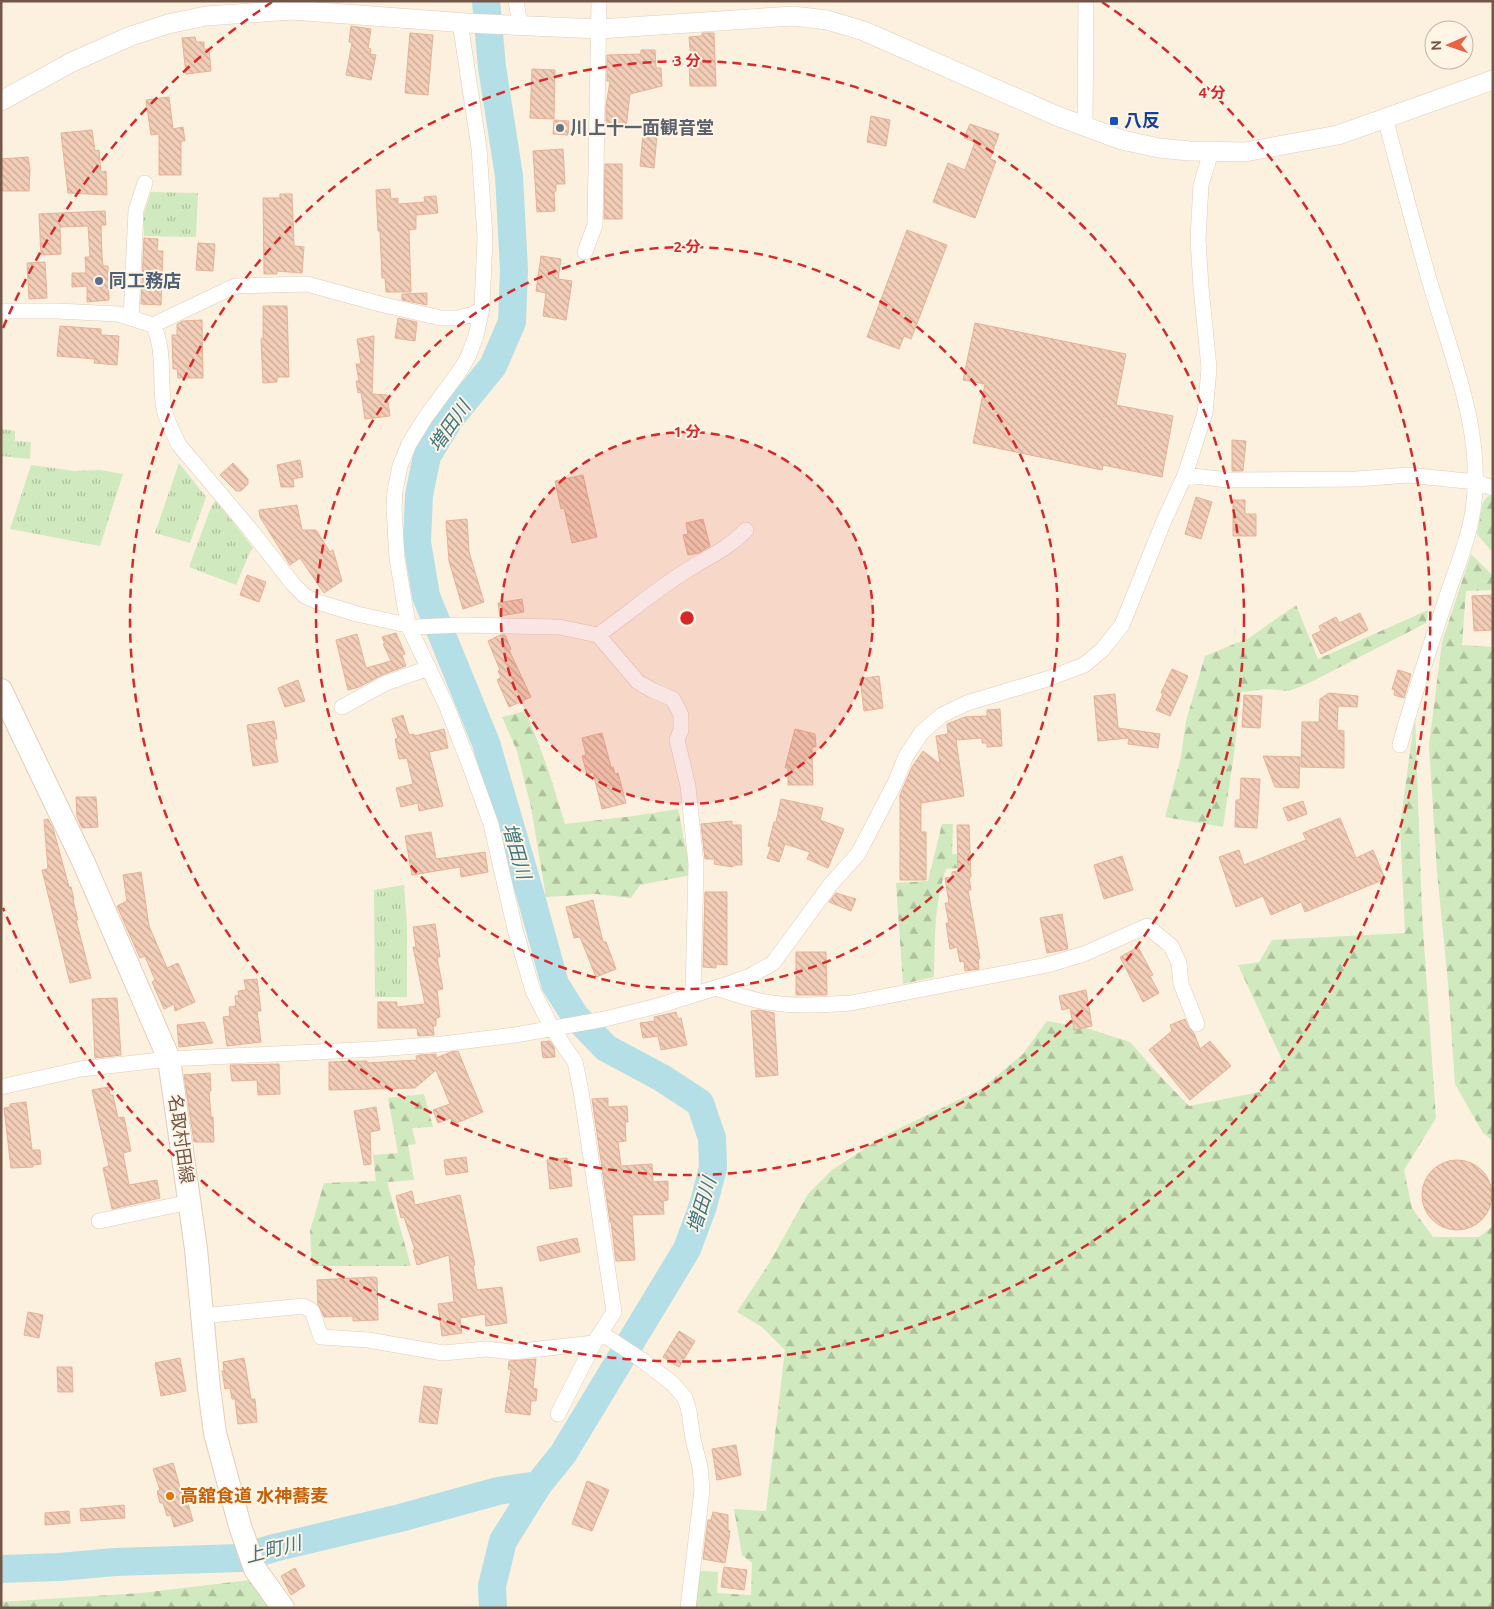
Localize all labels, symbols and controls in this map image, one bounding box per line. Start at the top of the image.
north arrow [1424,20,1474,70]
text: N [1428,40,1444,51]
text: 3 分 [673,52,701,69]
text: 4 分 [1198,84,1226,101]
place label: 八反 [1124,110,1160,130]
marker: 八反 [1108,115,1120,127]
place label: 川上十一面観音堂 [570,117,714,137]
marker: 川上十一面観音堂 [554,122,566,134]
text: 2 分 [673,238,701,255]
place label: 同工務店 [109,270,181,290]
marker: 同工務店 [93,275,105,287]
water label: 増田川 [424,395,476,456]
text: 1 分 [673,423,701,440]
centre of rings [678,609,696,627]
water label: 増田川 [499,821,536,883]
street label: 名取村田線 [166,1093,198,1185]
water label: 増田川 [682,1173,720,1235]
place label: 高舘食道 水神蕎麦 [180,1485,328,1505]
marker: 高舘食道 水神蕎麦 [164,1490,176,1502]
water label: 上町川 [243,1531,305,1567]

